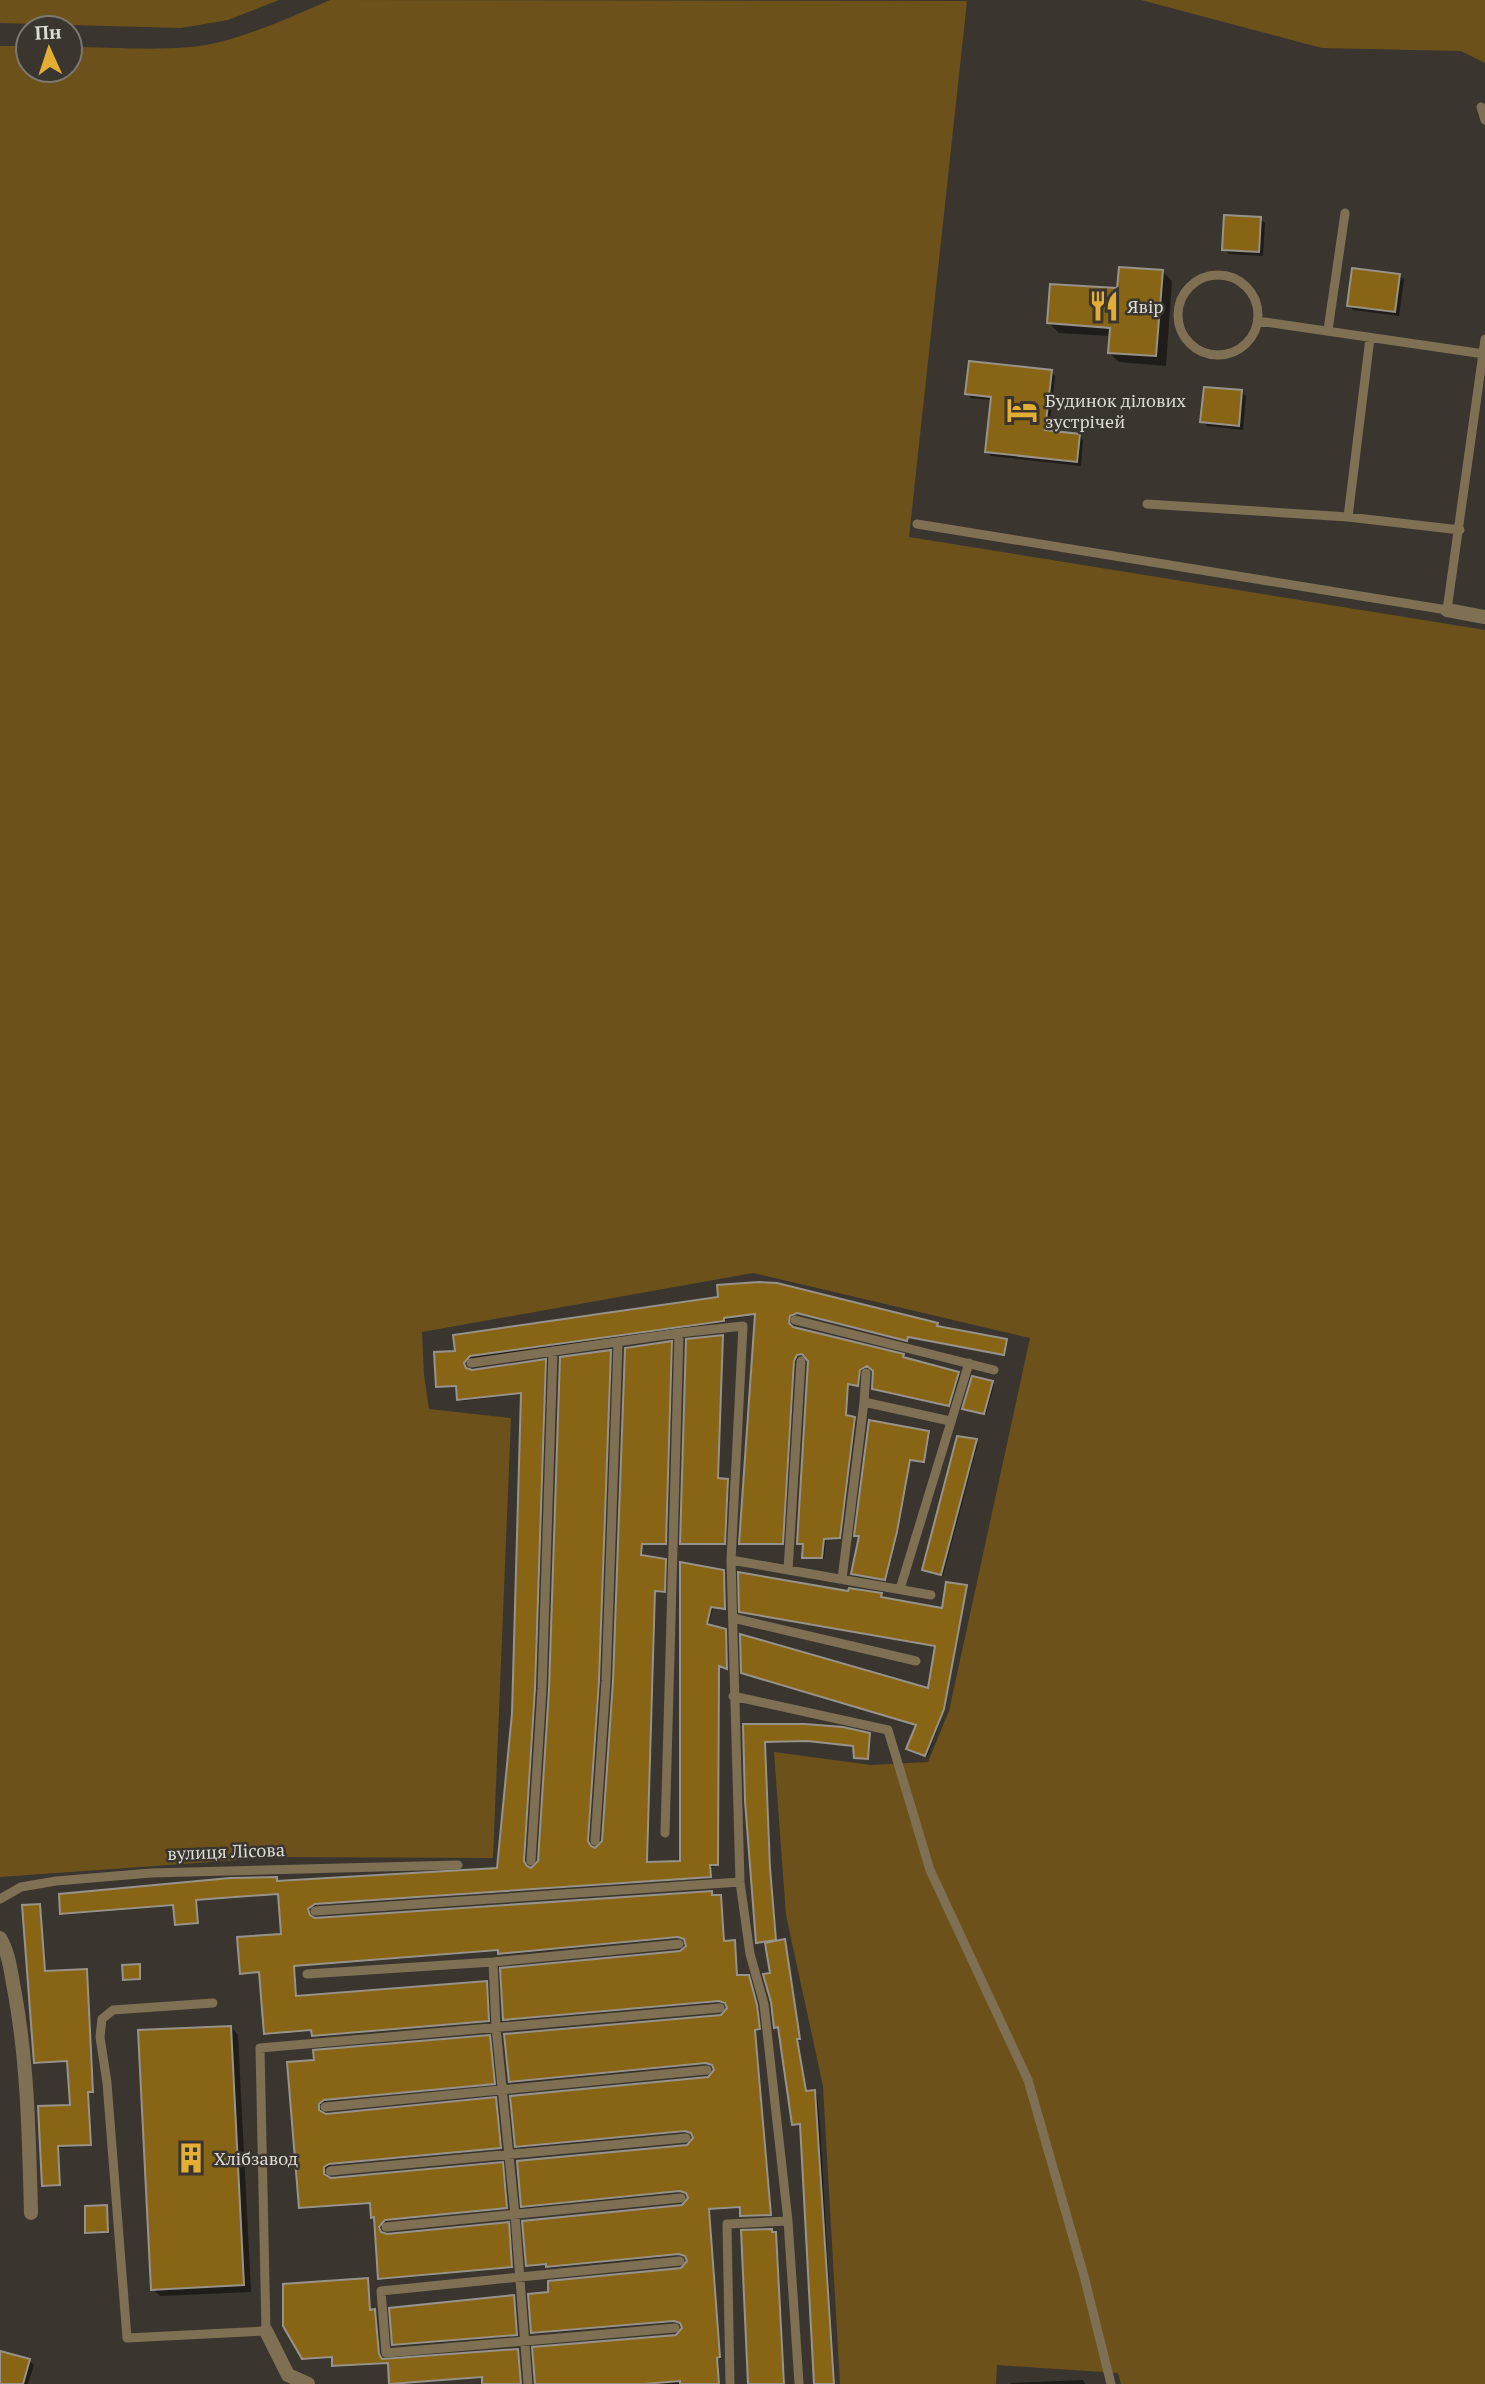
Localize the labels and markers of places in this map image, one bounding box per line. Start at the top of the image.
restaurant icon: Явір [1087,289,1121,323]
place label: Явір [1127,294,1164,318]
place label: Будинок ділових зустрічей [1045,388,1187,433]
hotel icon: Будинок ділових зустрічей [1005,393,1039,427]
building icon: Хлібзавод [174,2141,208,2175]
place label: Хлібзавод [214,2146,298,2170]

